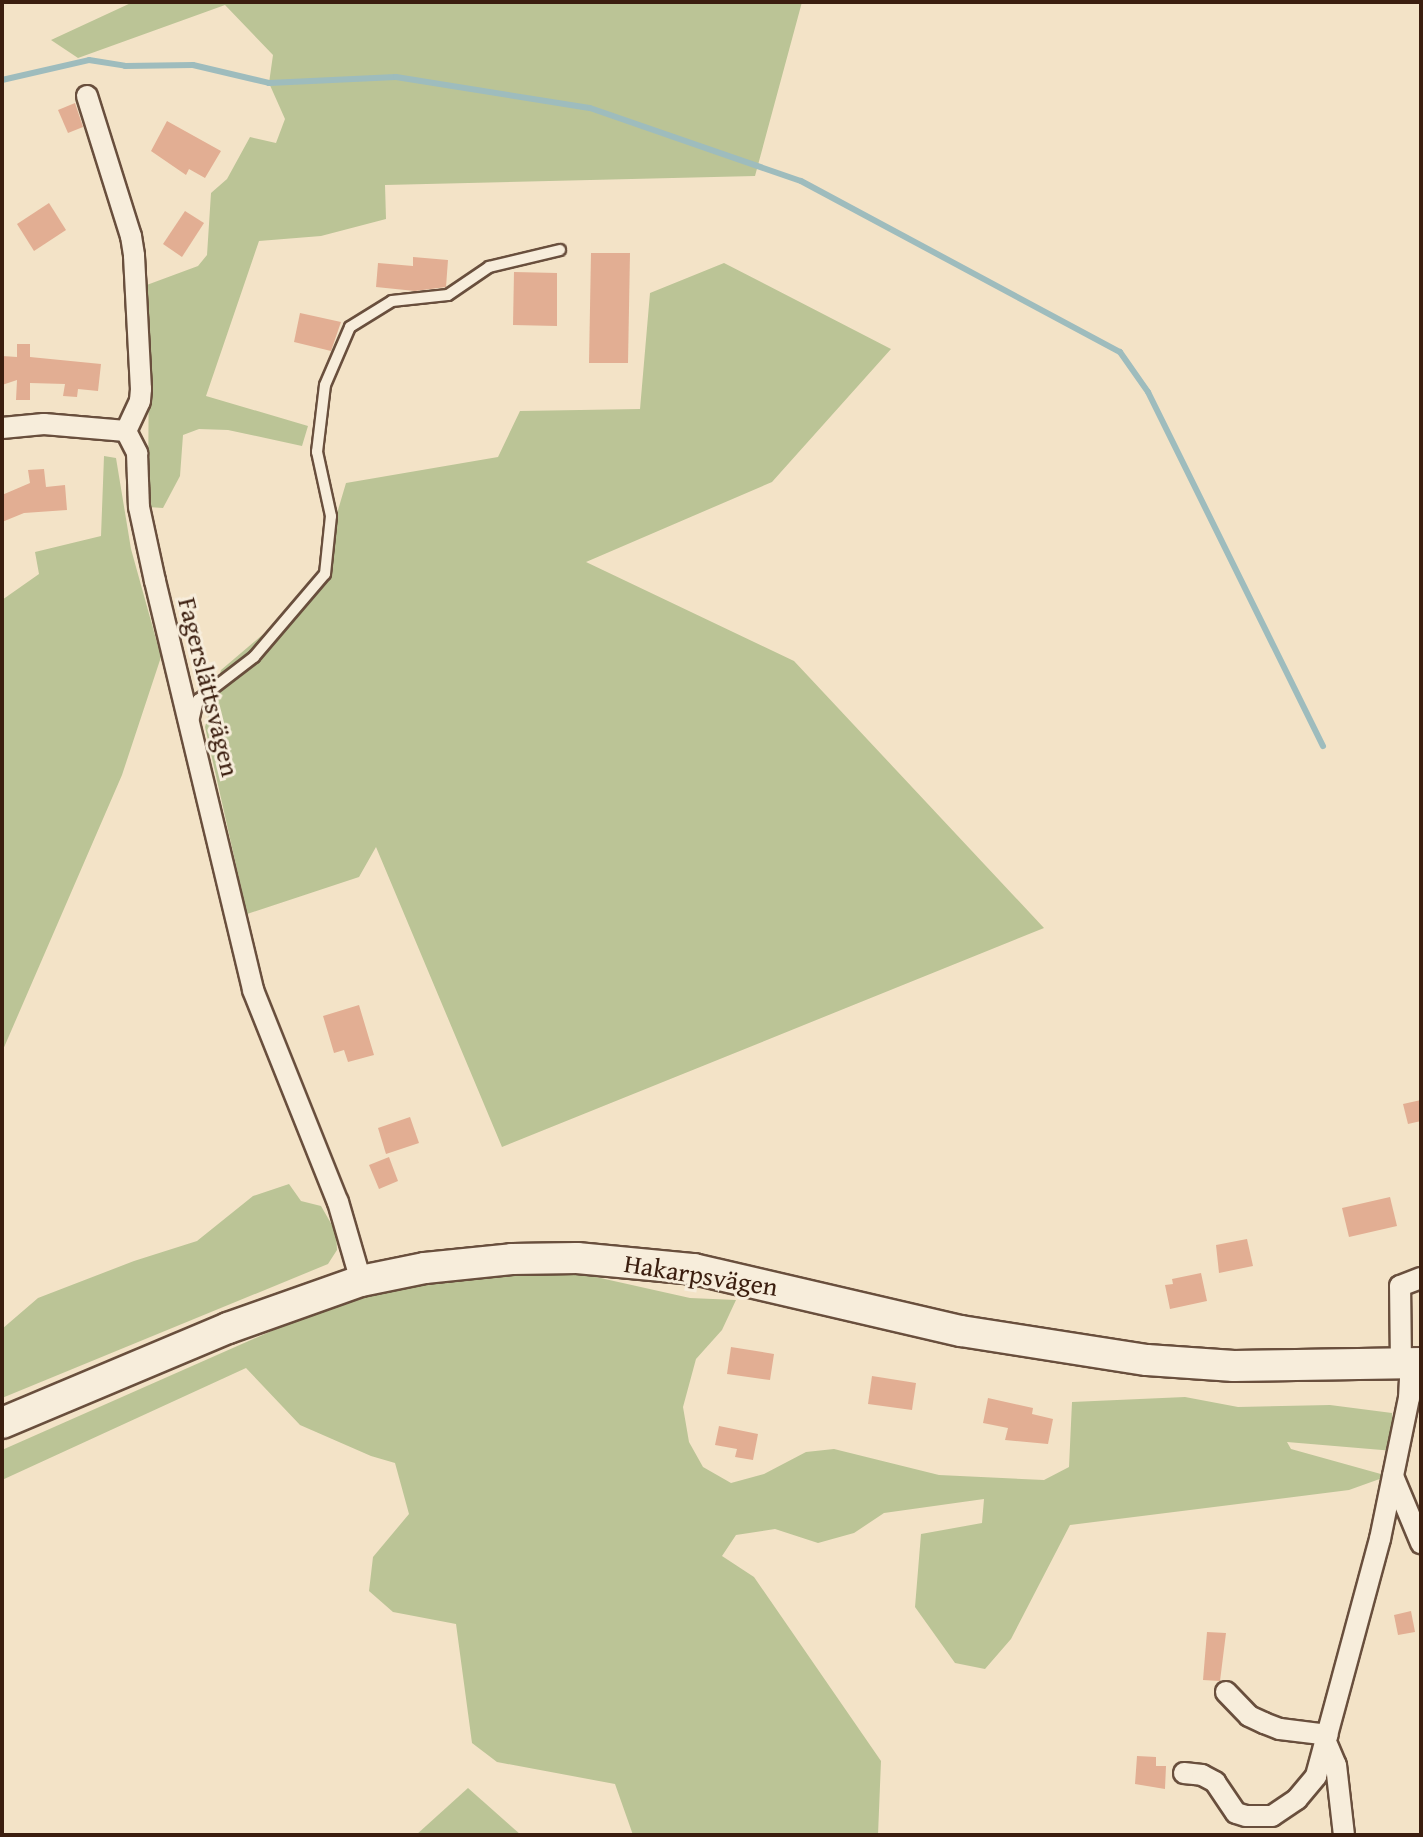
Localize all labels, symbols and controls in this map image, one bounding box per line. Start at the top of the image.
street label: Fagerslättsvägen [172,594,246,780]
street label: Hakarpsvägen [622,1247,780,1303]

